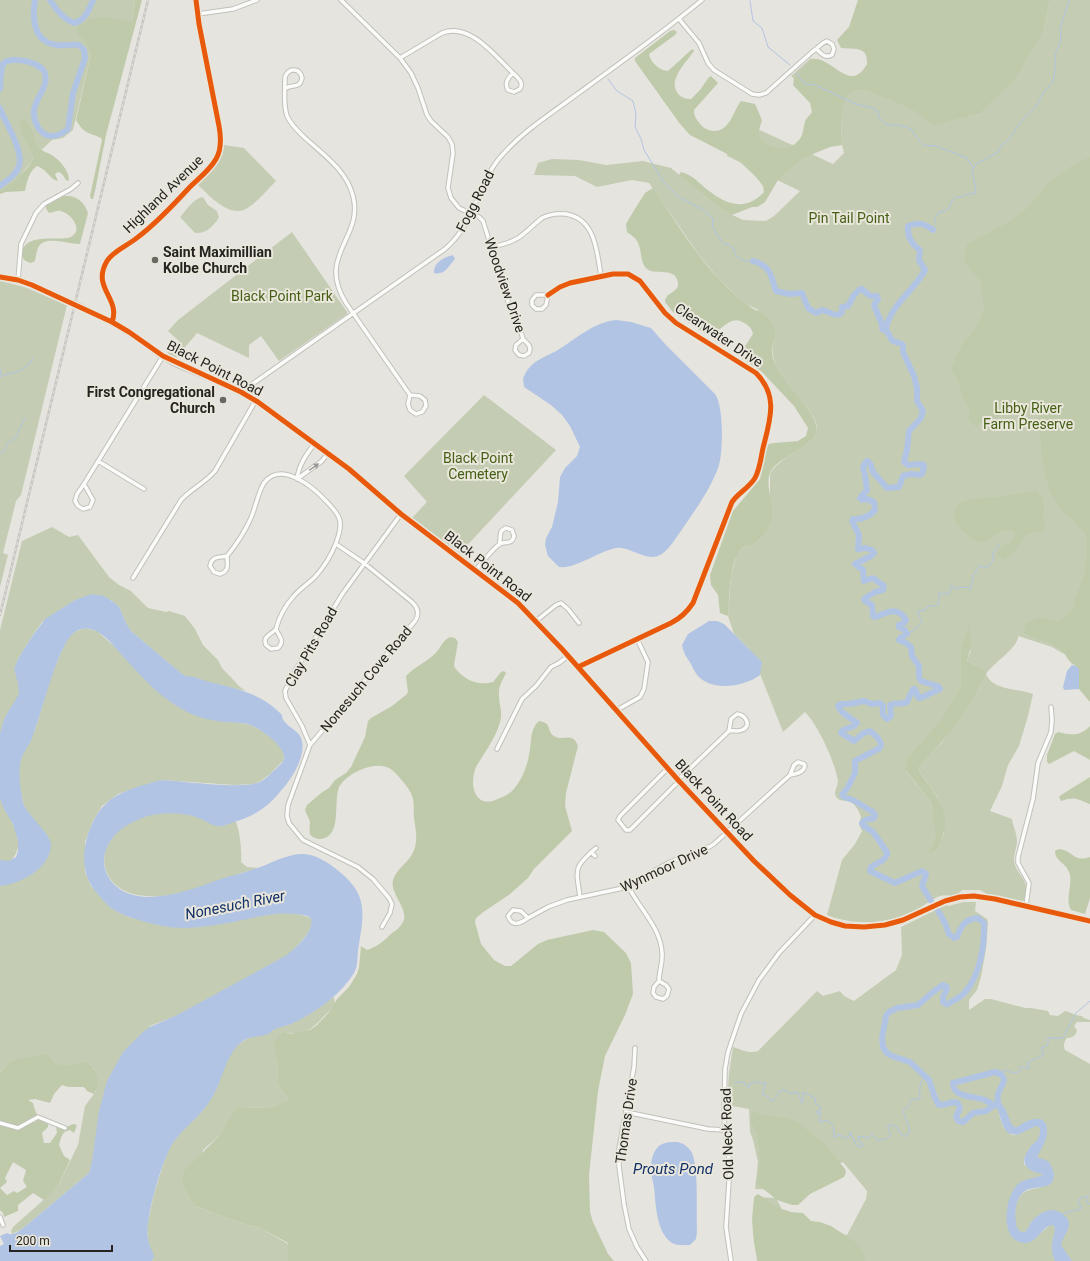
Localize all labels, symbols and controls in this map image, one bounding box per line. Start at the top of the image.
street label: Highland Avenue [120,152,206,236]
street label: Fogg Road [453,168,497,234]
park label: Pin Tail Point [808,210,890,226]
street label: Woodview Drive [481,236,529,334]
place label: Saint Maximillian Kolbe Church [163,244,272,276]
marker: Saint Maximillian Kolbe Church [150,255,160,265]
park label: Black Point Park [231,288,334,304]
street label: Clearwater Drive [672,300,766,370]
street label: Black Point Road [164,337,266,399]
place label: First Congregational Church [87,384,215,416]
marker: First Congregational Church [218,395,228,405]
park label: Libby River Farm Preserve [983,400,1073,432]
park label: Black Point Cemetery [443,450,513,482]
one-way arrow [309,463,319,471]
street label: Black Point Road [441,527,535,605]
street label: Clay Pits Road [282,604,340,690]
street label: Nonesuch Cove Road [317,623,415,735]
street label: Black Point Road [672,756,756,844]
street label: Wynmoor Drive [618,841,710,895]
water label: Nonesuch River [184,886,288,924]
street label: Thomas Drive [612,1077,640,1165]
street label: Old Neck Road [717,1088,737,1180]
water label: Prouts Pond [633,1160,714,1178]
scale bar [10,1227,112,1253]
text: 200 m [16,1234,50,1248]

